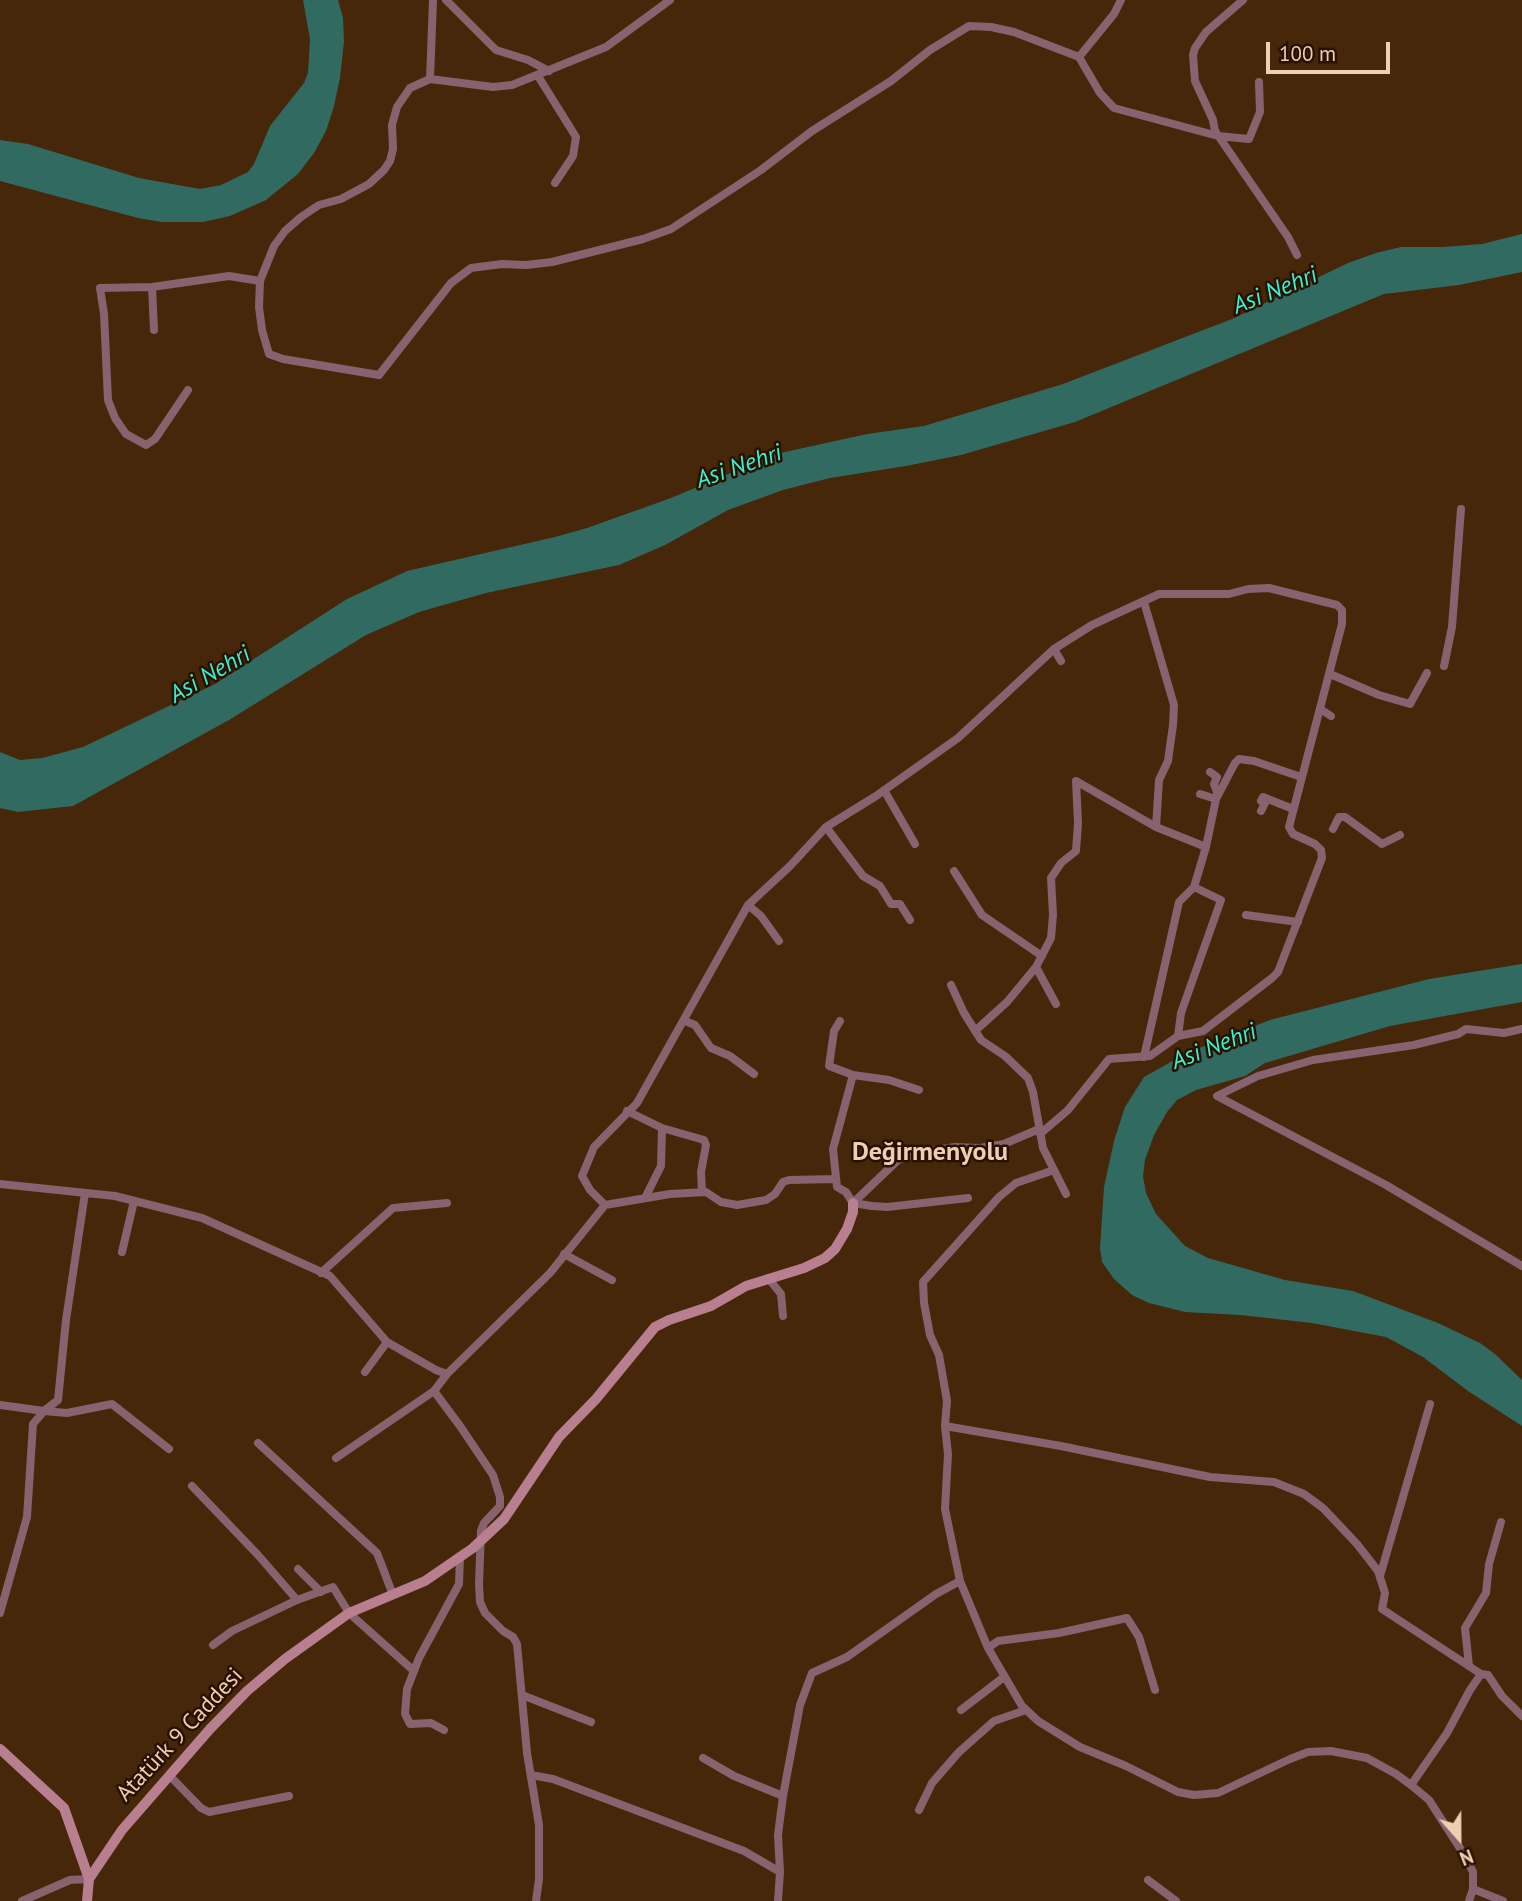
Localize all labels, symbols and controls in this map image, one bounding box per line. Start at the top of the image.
scale bar [1270,28,1394,72]
text: 100 m [1279,40,1336,67]
water label: Asi Nehri [1228,261,1322,321]
water label: Asi Nehri [692,439,786,495]
water label: Asi Nehri [164,640,256,710]
water label: Asi Nehri [1167,1018,1261,1076]
district label: Değirmenyolu [852,1137,1008,1169]
street label: Atatürk 9 Caddesi [111,1662,249,1808]
north arrow [1424,1803,1494,1873]
text: N [1456,1844,1477,1871]

